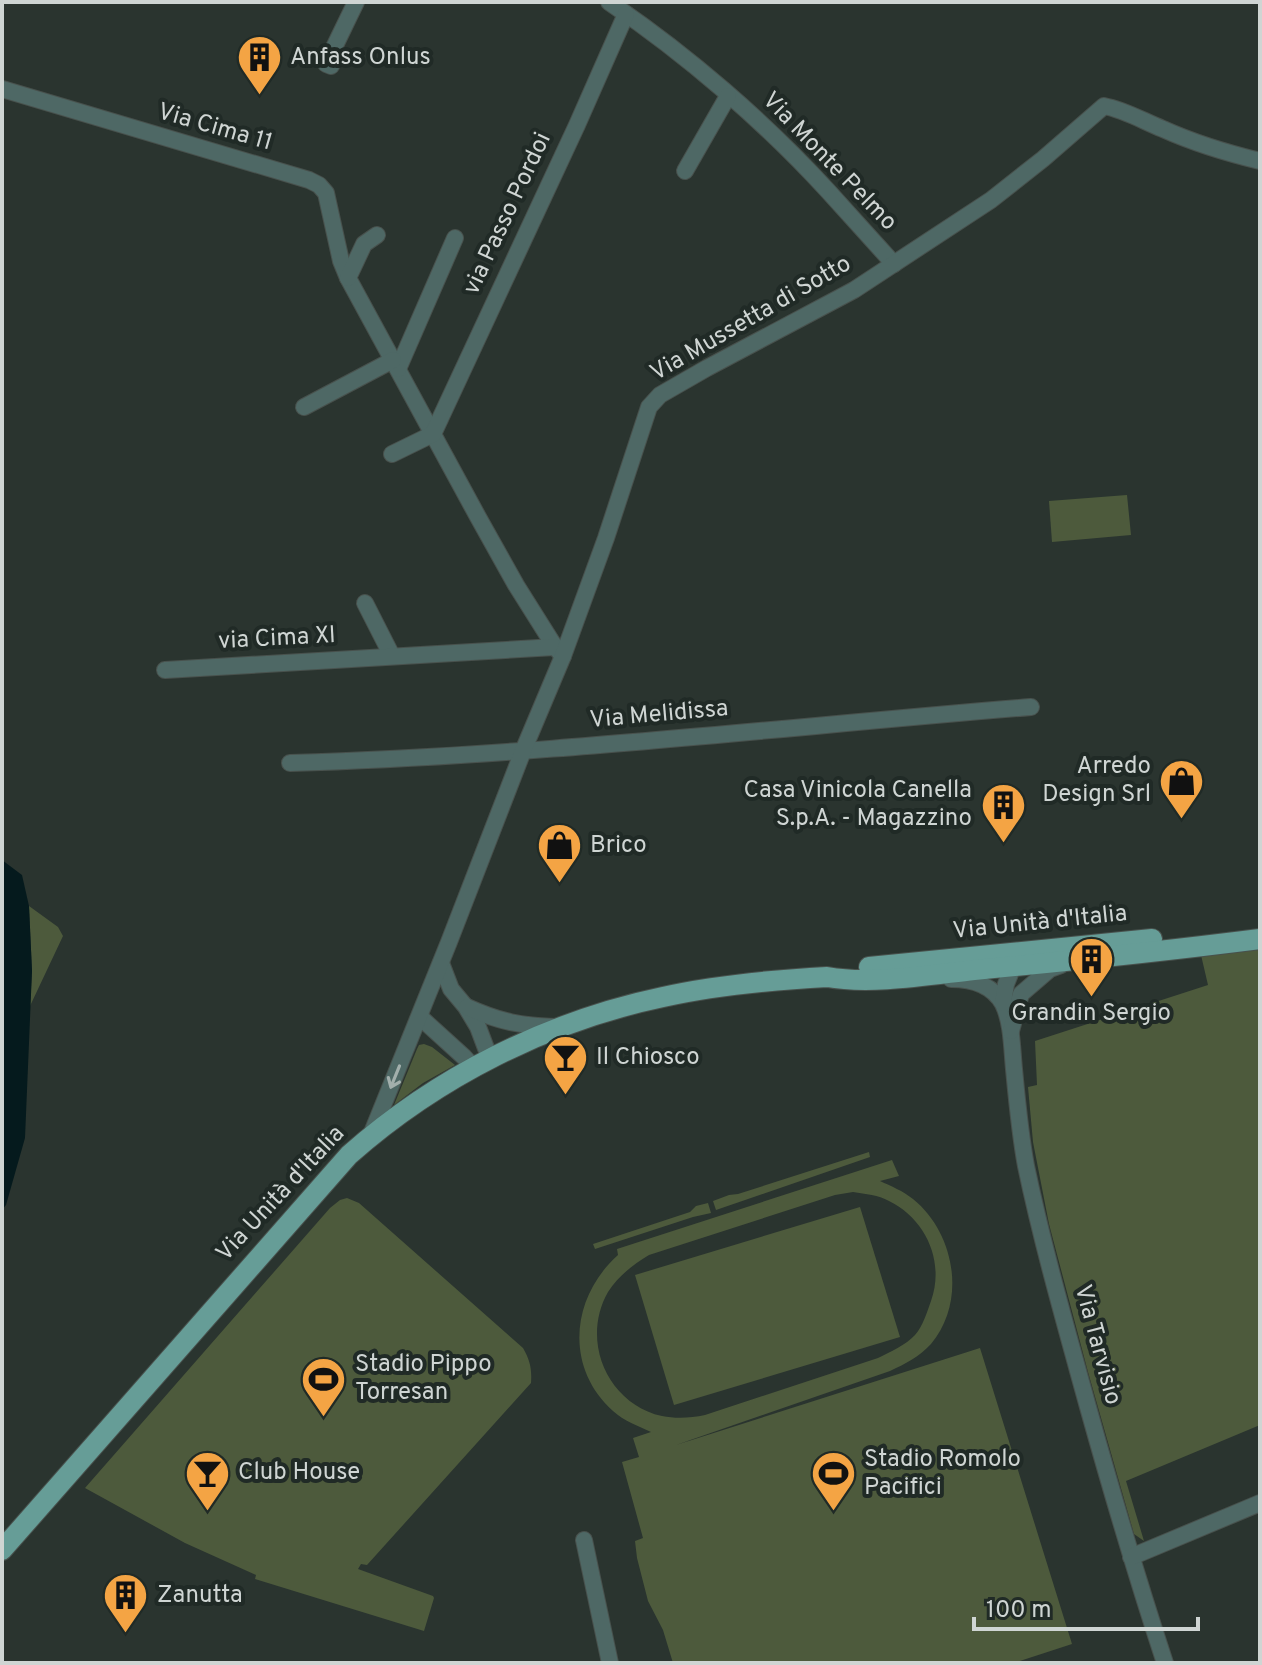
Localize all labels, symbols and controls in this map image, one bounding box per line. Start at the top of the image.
building icon: Anfass Onlus [235,34,283,97]
place label: Anfass Onlus [290,43,431,73]
street label: Via Monte Pelmo [755,86,903,238]
street label: Via Cima 11 [154,97,276,159]
street label: via Passo Pordoi [457,128,559,300]
street label: Via Mussetta di Sotto [645,249,857,389]
street label: via Cima XI [217,621,337,657]
street label: Via Melidissa [588,694,730,736]
place label: Arredo Design Srl [1042,752,1151,810]
shop icon: Arredo Design Srl [1158,757,1206,820]
place label: Casa Vinicola Canella S.p.A. - Magazzino [744,776,972,834]
building icon: Casa Vinicola Canella S.p.A. - Magazzino [979,781,1027,844]
shop icon: Brico [535,822,583,885]
place label: Brico [590,831,647,861]
street label: Via Unità d'Italia [951,899,1129,947]
building icon: Grandin Sergio [1067,936,1115,999]
place label: Grandin Sergio [1011,999,1171,1029]
bar icon: Il Chiosco [541,1034,589,1097]
place label: Il Chiosco [596,1043,700,1073]
one-way arrow [387,1064,402,1089]
street label: Via Unità d'Italia [210,1120,352,1268]
street label: Via Tarvisio [1067,1282,1127,1408]
place label: Stadio Pippo Torresan [355,1350,492,1408]
sports icon: Stadio Pippo Torresan [300,1355,348,1418]
place label: Stadio Romolo Pacifici [864,1445,1021,1503]
bar icon: Club House [183,1449,231,1512]
sports icon: Stadio Romolo Pacifici [809,1450,857,1513]
place label: Club House [238,1458,360,1488]
building icon: Zanutta [102,1572,150,1635]
place label: Zanutta [157,1581,243,1611]
scale bar [974,1581,1198,1631]
text: 100 m [986,1596,1052,1626]

